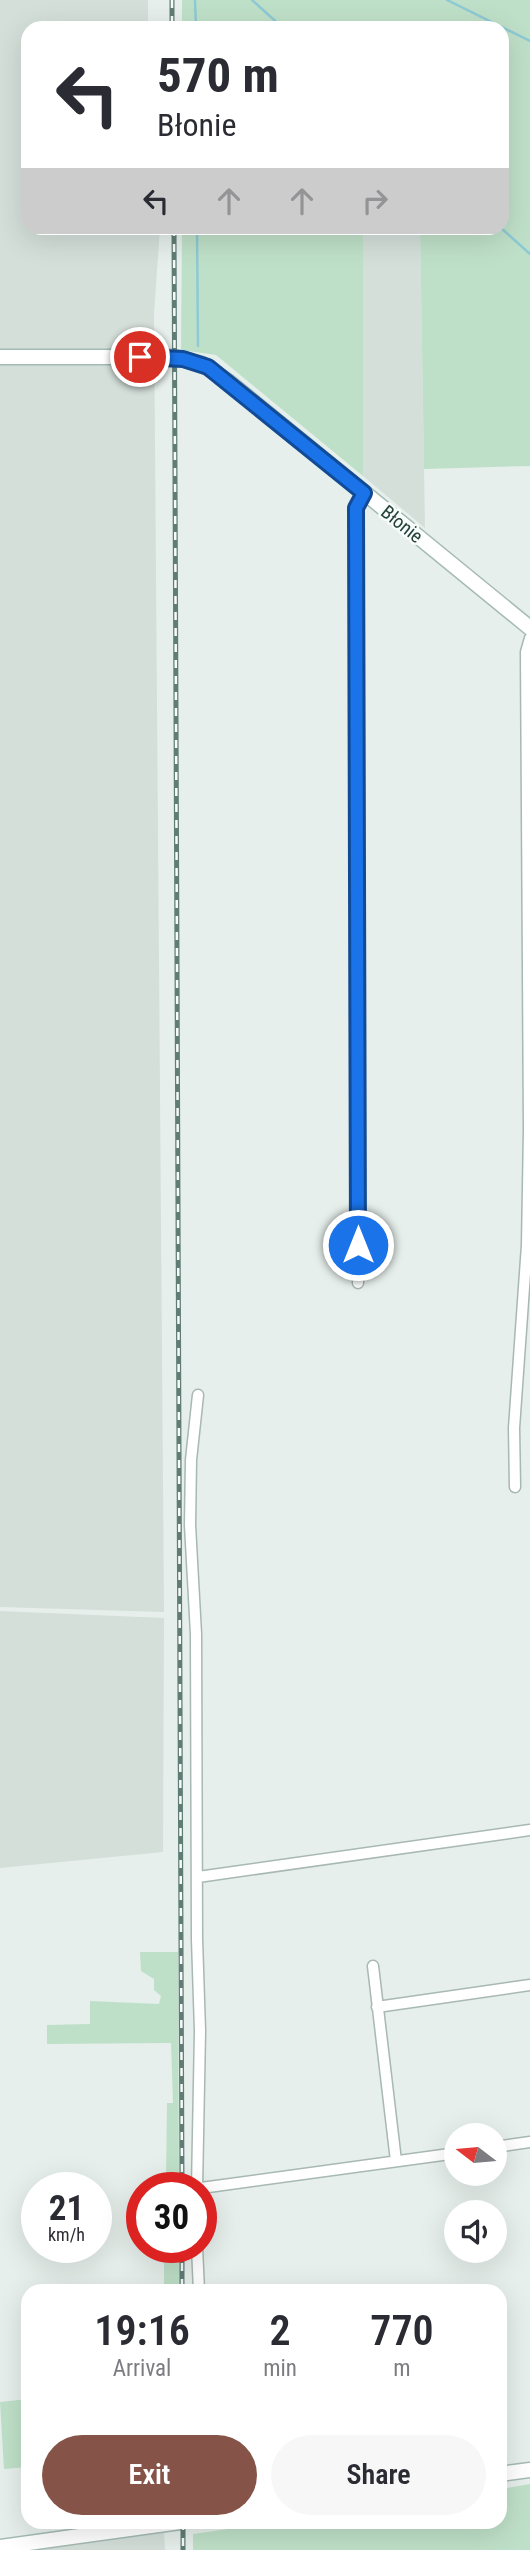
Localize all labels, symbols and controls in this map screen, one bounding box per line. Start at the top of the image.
text: 570 m [157,47,279,104]
icon: left [42,49,133,140]
text: Błonie [157,106,236,144]
icon: left [137,182,175,220]
icon: ahead [210,182,248,220]
icon: ahead [283,182,321,220]
icon: right [356,182,394,220]
pin [110,327,170,387]
icon: arrive [121,338,159,376]
street label: Błonie [376,500,428,548]
position arrow [321,1208,395,1282]
north arrow [444,2123,508,2186]
map controls [444,2123,507,2263]
speed limit sign: 30 [126,2172,217,2263]
text: 21 [49,2188,84,2229]
button: sound [444,2200,507,2263]
text: km/h [48,2224,85,2245]
text: 19:16 [94,2306,190,2355]
text: 2 [270,2306,291,2355]
text: 770 [370,2306,434,2355]
text: Arrival [113,2355,171,2382]
text: min [263,2355,297,2382]
text: m [393,2355,411,2382]
button: Exit [42,2435,257,2515]
button: Share [271,2435,486,2515]

